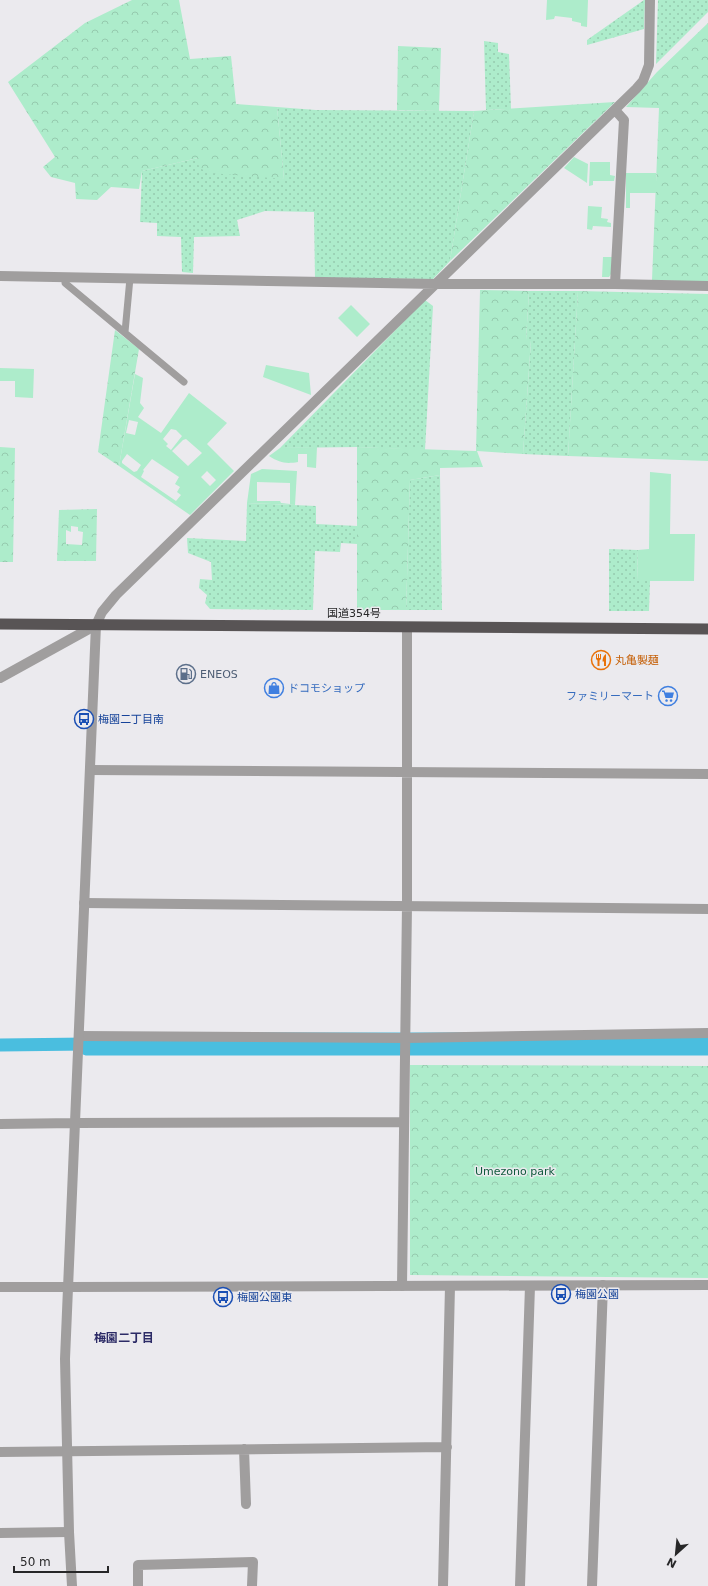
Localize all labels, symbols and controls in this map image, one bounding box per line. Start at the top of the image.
street label: 国道354号 [327,607,381,620]
restaurant icon: 丸亀製麺 [590,649,612,671]
place label: 丸亀製麺 [615,654,659,667]
fuel station icon: ENEOS [175,663,197,685]
place label: ENEOS [200,668,238,681]
shop icon: ドコモショップ [263,677,285,699]
place label: ドコモショップ [288,682,365,695]
supermarket icon: ファミリーマート [657,685,679,707]
place label: ファミリーマート [566,690,654,703]
bus stop icon: 梅園二丁目南 [73,708,95,730]
place label: 梅園二丁目南 [98,713,164,726]
park label: Umezono park [475,1165,556,1178]
bus stop icon: 梅園公園 [550,1283,572,1305]
bus stop icon: 梅園公園東 [212,1286,234,1308]
place label: 梅園公園 [575,1288,619,1301]
place label: 梅園公園東 [237,1291,292,1304]
district label: 梅園二丁目 [94,1331,154,1345]
north arrow [656,1534,696,1574]
scale bar [14,1548,108,1574]
text: 50 m [20,1555,51,1569]
text: N [665,1555,679,1570]

